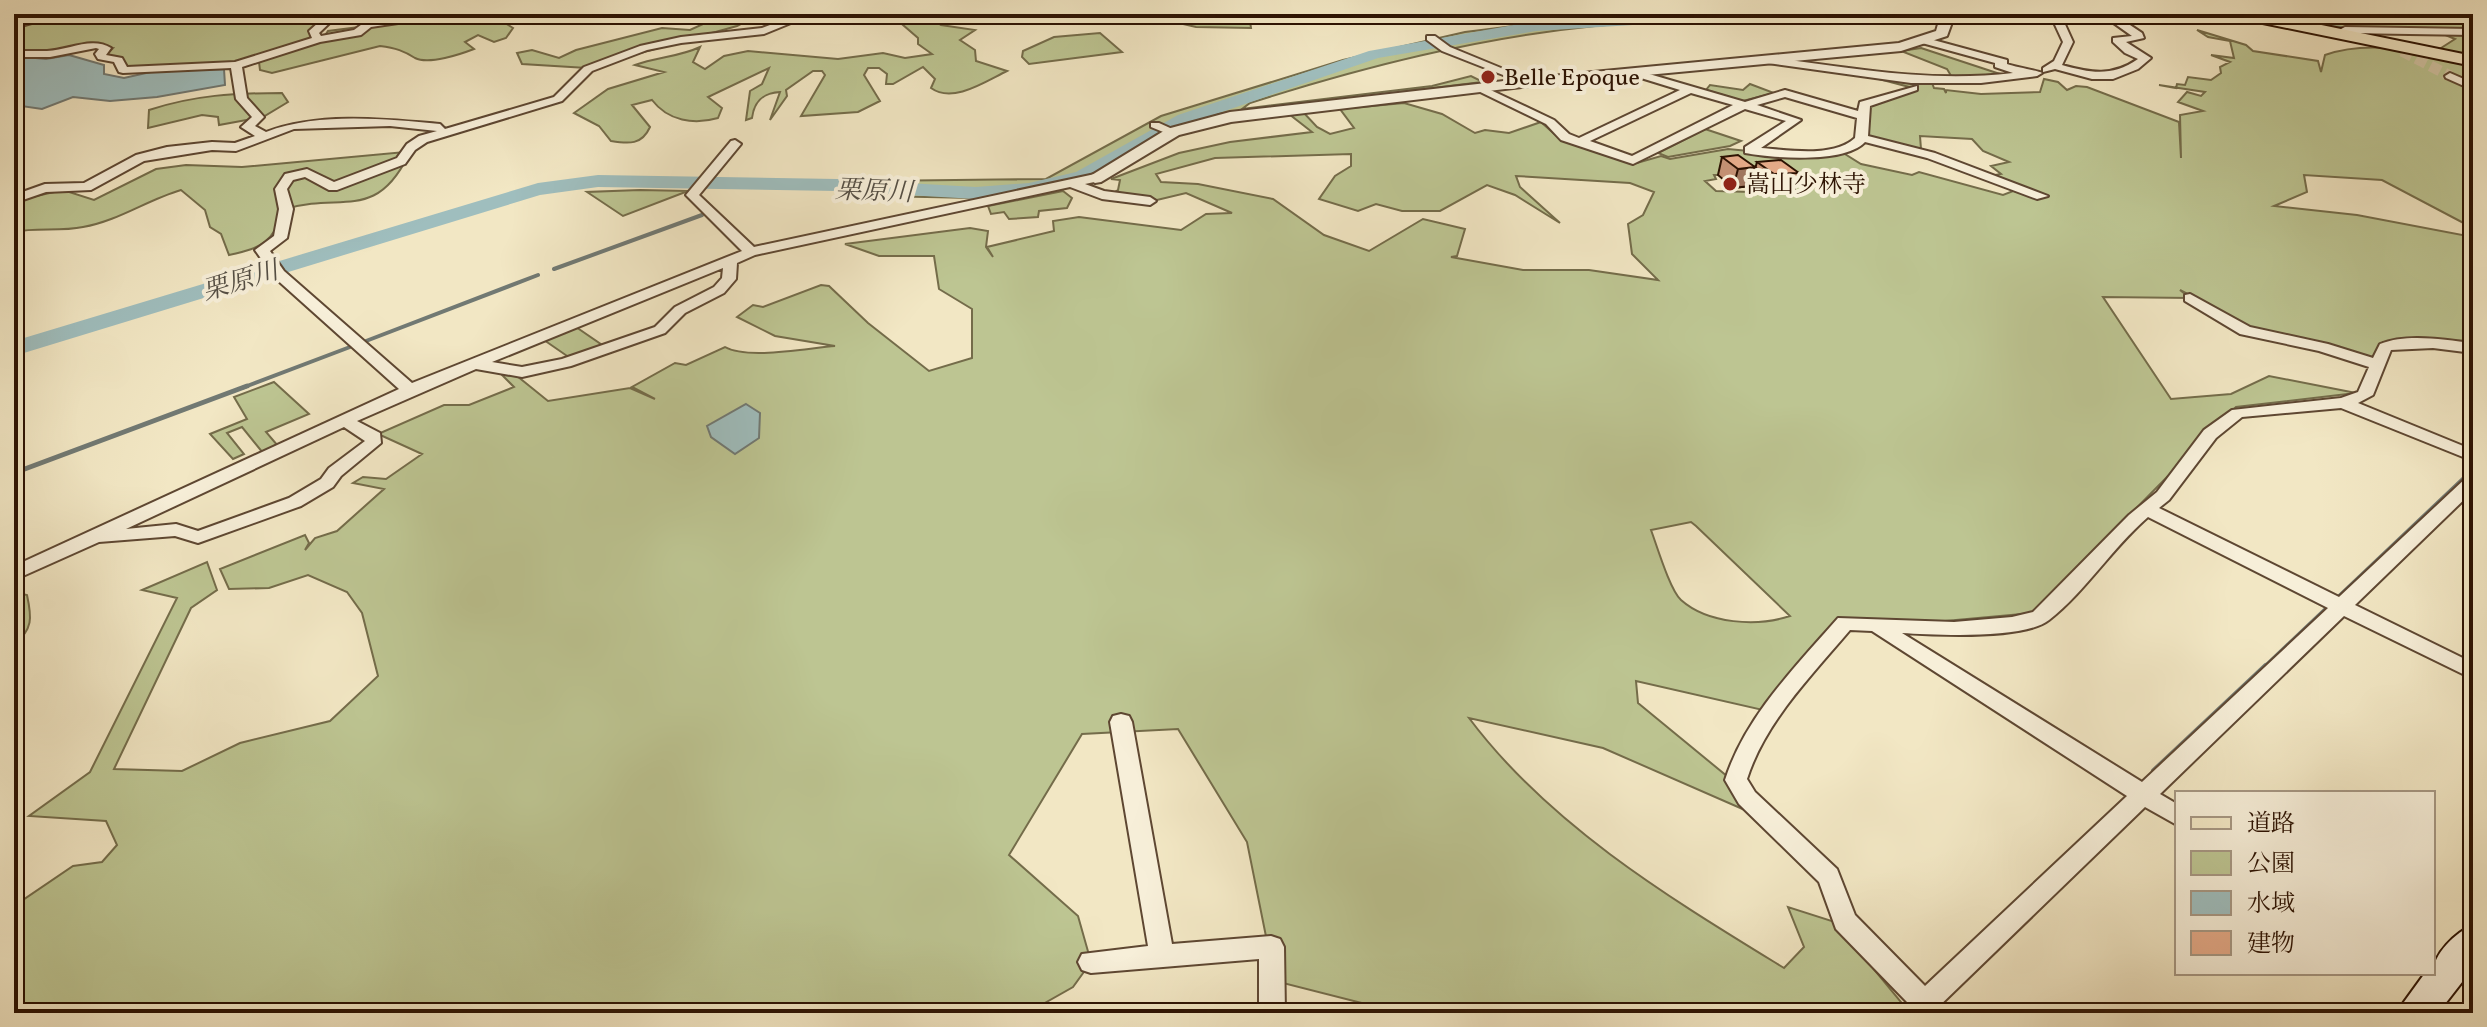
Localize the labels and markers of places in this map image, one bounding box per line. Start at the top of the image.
place label: Belle Epoque [1504,62,1640,96]
marker: Belle Epoque [1479,68,1497,86]
place label: 嵩山少林寺 [1746,169,1866,203]
marker: 嵩山少林寺 [1721,175,1739,193]

